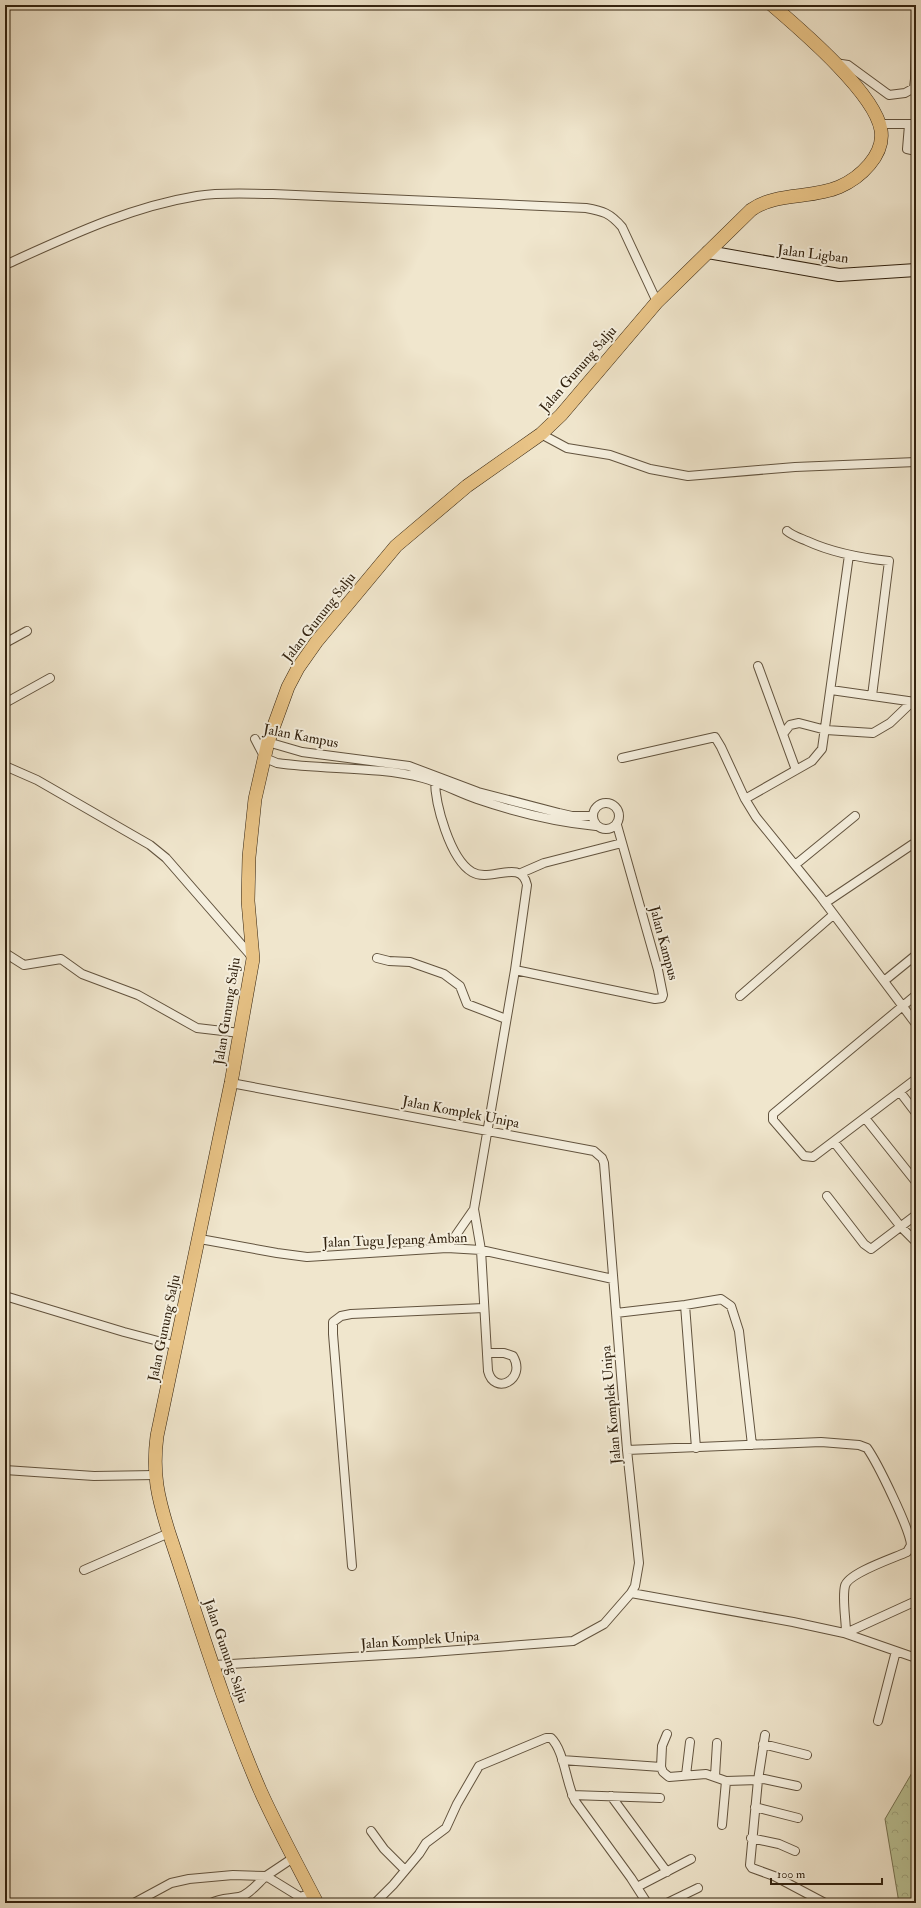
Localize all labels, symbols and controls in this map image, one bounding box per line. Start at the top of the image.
street label: Jalan Ligban [776,241,849,267]
street label: Jalan Gunung Salju [535,322,620,416]
street label: Jalan Gunung Salju [278,569,359,666]
street label: Jalan Kampus [261,720,340,753]
street label: Jalan Kampus [645,903,682,982]
street label: Jalan Gunung Salju [210,956,244,1067]
street label: Jalan Komplek Unipa [400,1092,521,1133]
street label: Jalan Tugu Jepang Amban [321,1229,468,1252]
street label: Jalan Gunung Salju [144,1273,184,1384]
street label: Jalan Komplek Unipa [597,1345,626,1466]
street label: Jalan Gunung Salju [200,1596,252,1705]
street label: Jalan Komplek Unipa [359,1627,480,1654]
scale bar [771,1860,882,1886]
text: 100 m [777,1867,806,1882]

